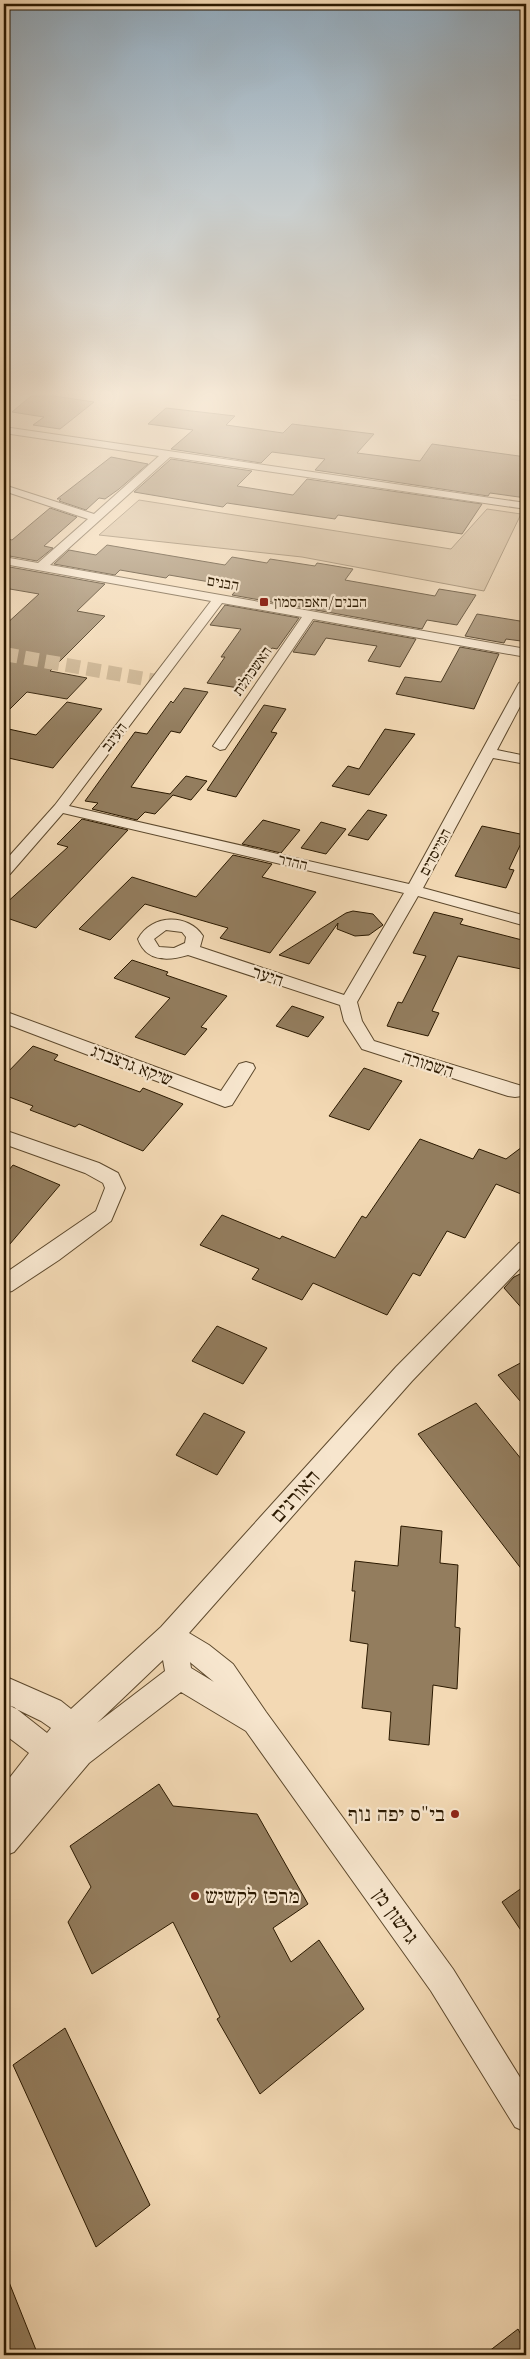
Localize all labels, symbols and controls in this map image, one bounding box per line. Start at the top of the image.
street label: הבנים [206,574,240,595]
marker: הבנים/האפרסמון [258,596,270,608]
place label: הבנים/האפרסמון [274,596,367,611]
street label: האשכולית [230,644,275,699]
street label: העינב [100,721,131,755]
street label: המייסדים [418,827,455,879]
street label: ההדר [277,853,309,874]
street label: היער [250,964,285,990]
street label: שיקא גרצברג [88,1042,175,1090]
street label: השמורה [400,1049,456,1081]
street label: האורנים [268,1467,325,1527]
place label: בי"ס יפה נוף [348,1805,445,1826]
marker: בי"ס יפה נוף [449,1808,461,1820]
street label: גרשון מן [368,1885,422,1948]
place label: מרכז לקשיש [205,1886,300,1908]
marker: מרכז לקשיש [189,1890,201,1902]

